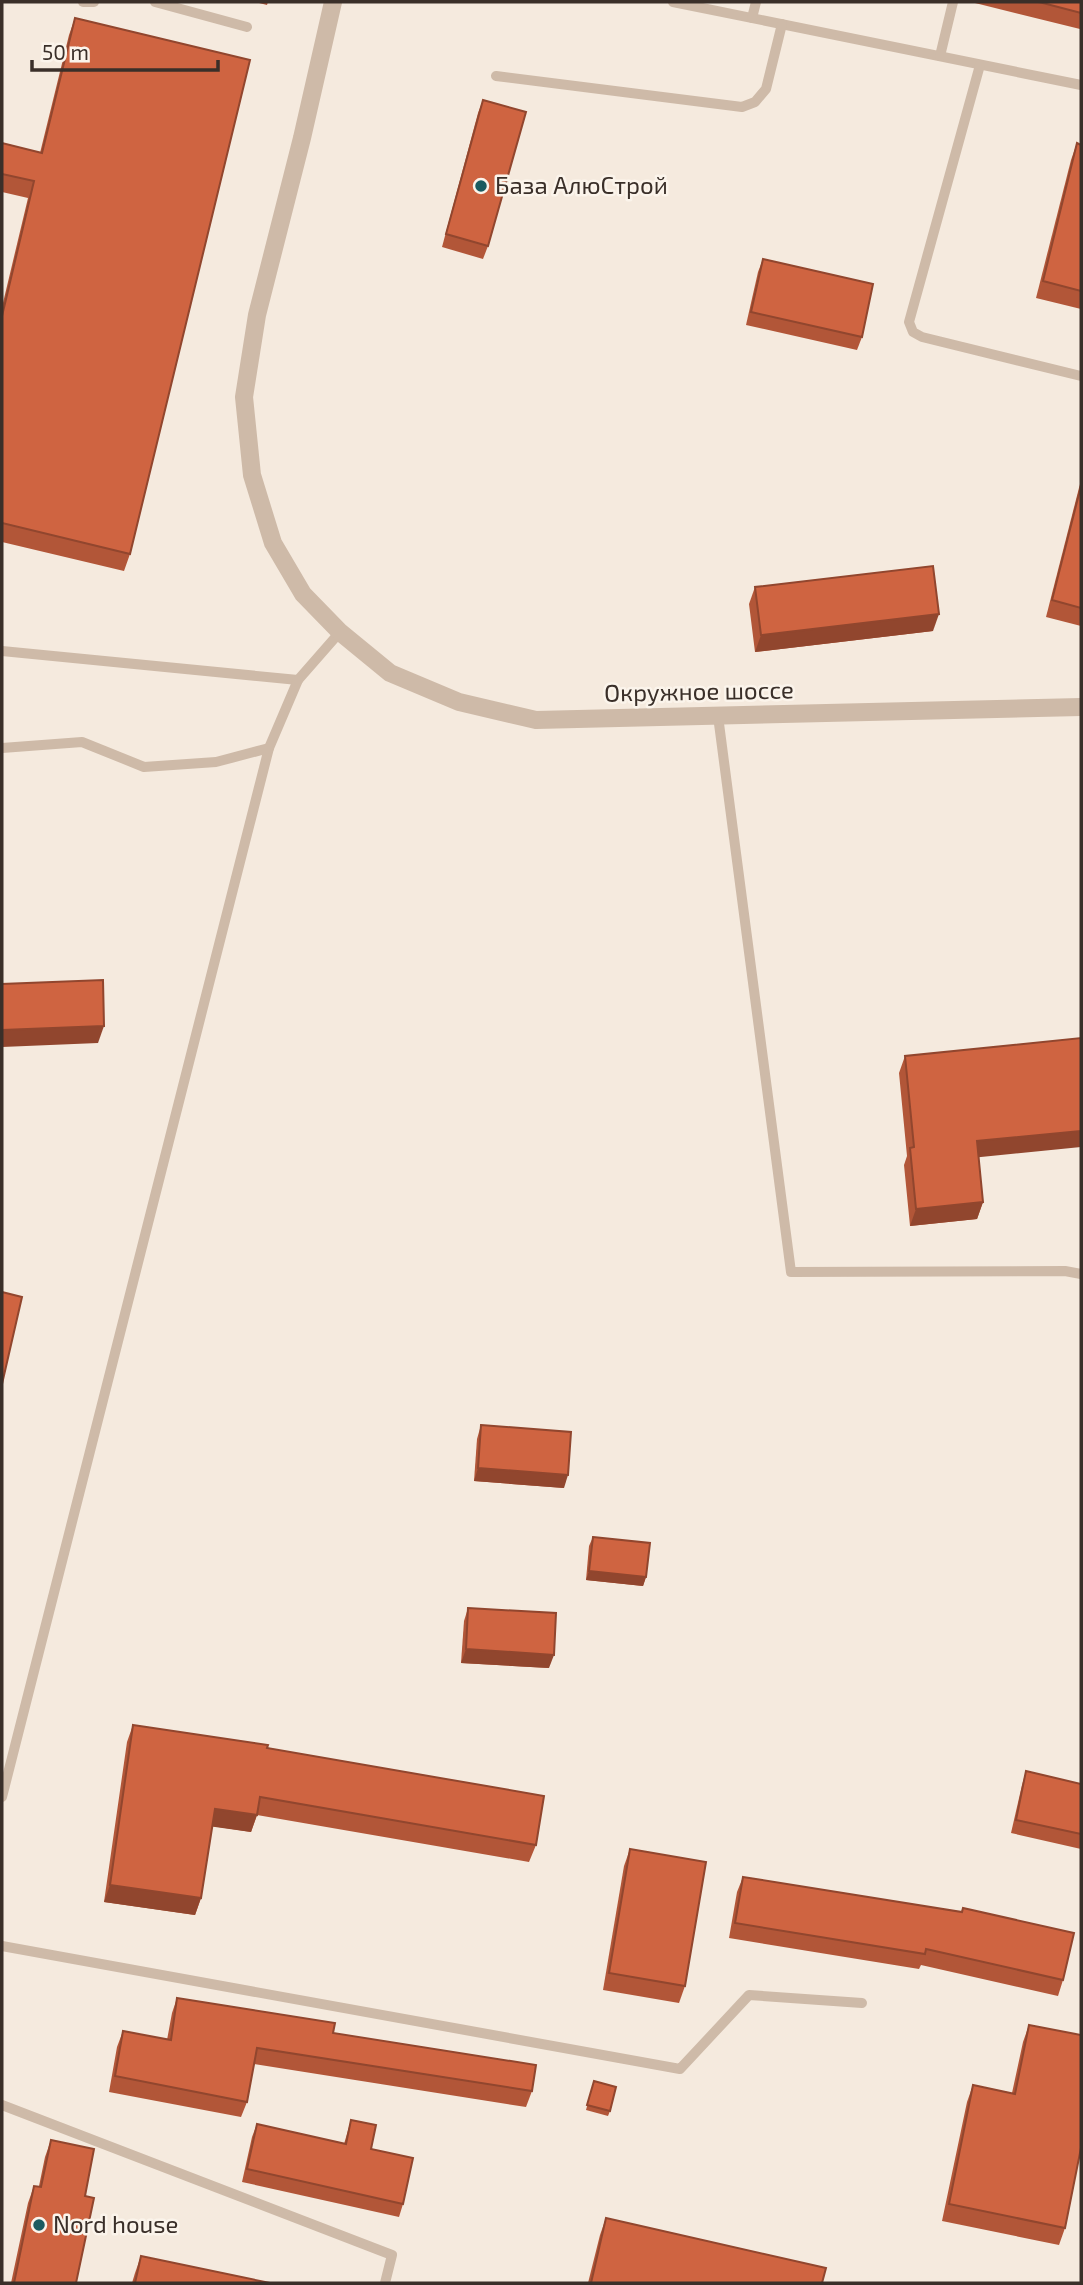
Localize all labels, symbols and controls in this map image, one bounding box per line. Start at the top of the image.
scale bar [32,28,217,72]
text: 50 m [42,39,89,64]
place label: База АлюСтрой [495,170,668,199]
marker: База АлюСтрой [473,178,489,194]
street label: Окружное шоссе [604,674,794,708]
place label: Nord house [53,2209,178,2238]
marker: Nord house [31,2217,47,2233]

